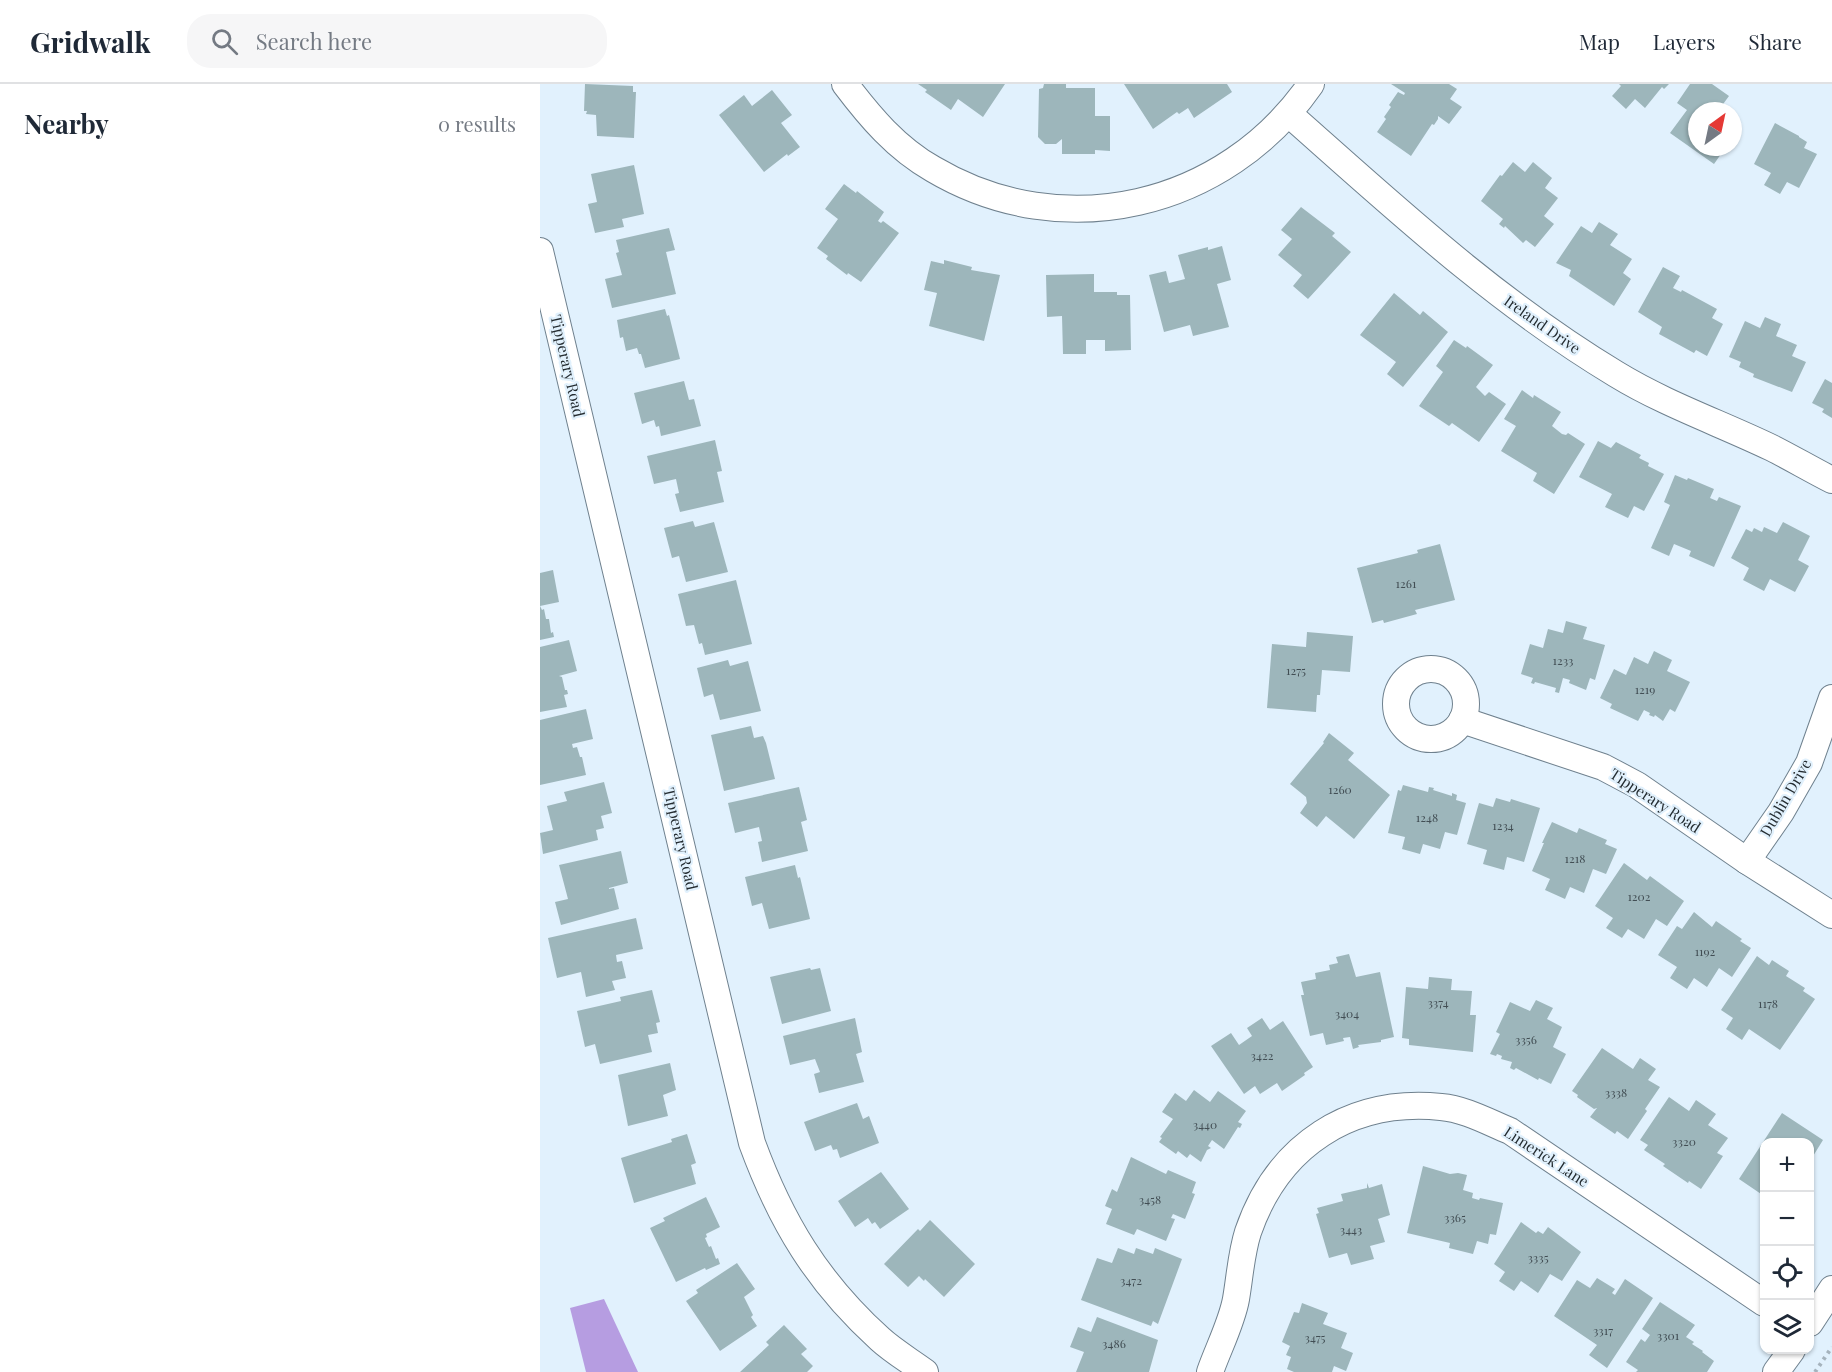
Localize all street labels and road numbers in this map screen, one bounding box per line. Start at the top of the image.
street label: Ireland Drive [1500,290,1585,358]
street label: Tipperary Road [546,313,590,419]
street label: Dublin Drive [1755,755,1815,840]
street label: Tipperary Road [1606,763,1705,837]
street label: Tipperary Road [659,786,703,892]
street label: Limerick Lane [1500,1121,1593,1191]

